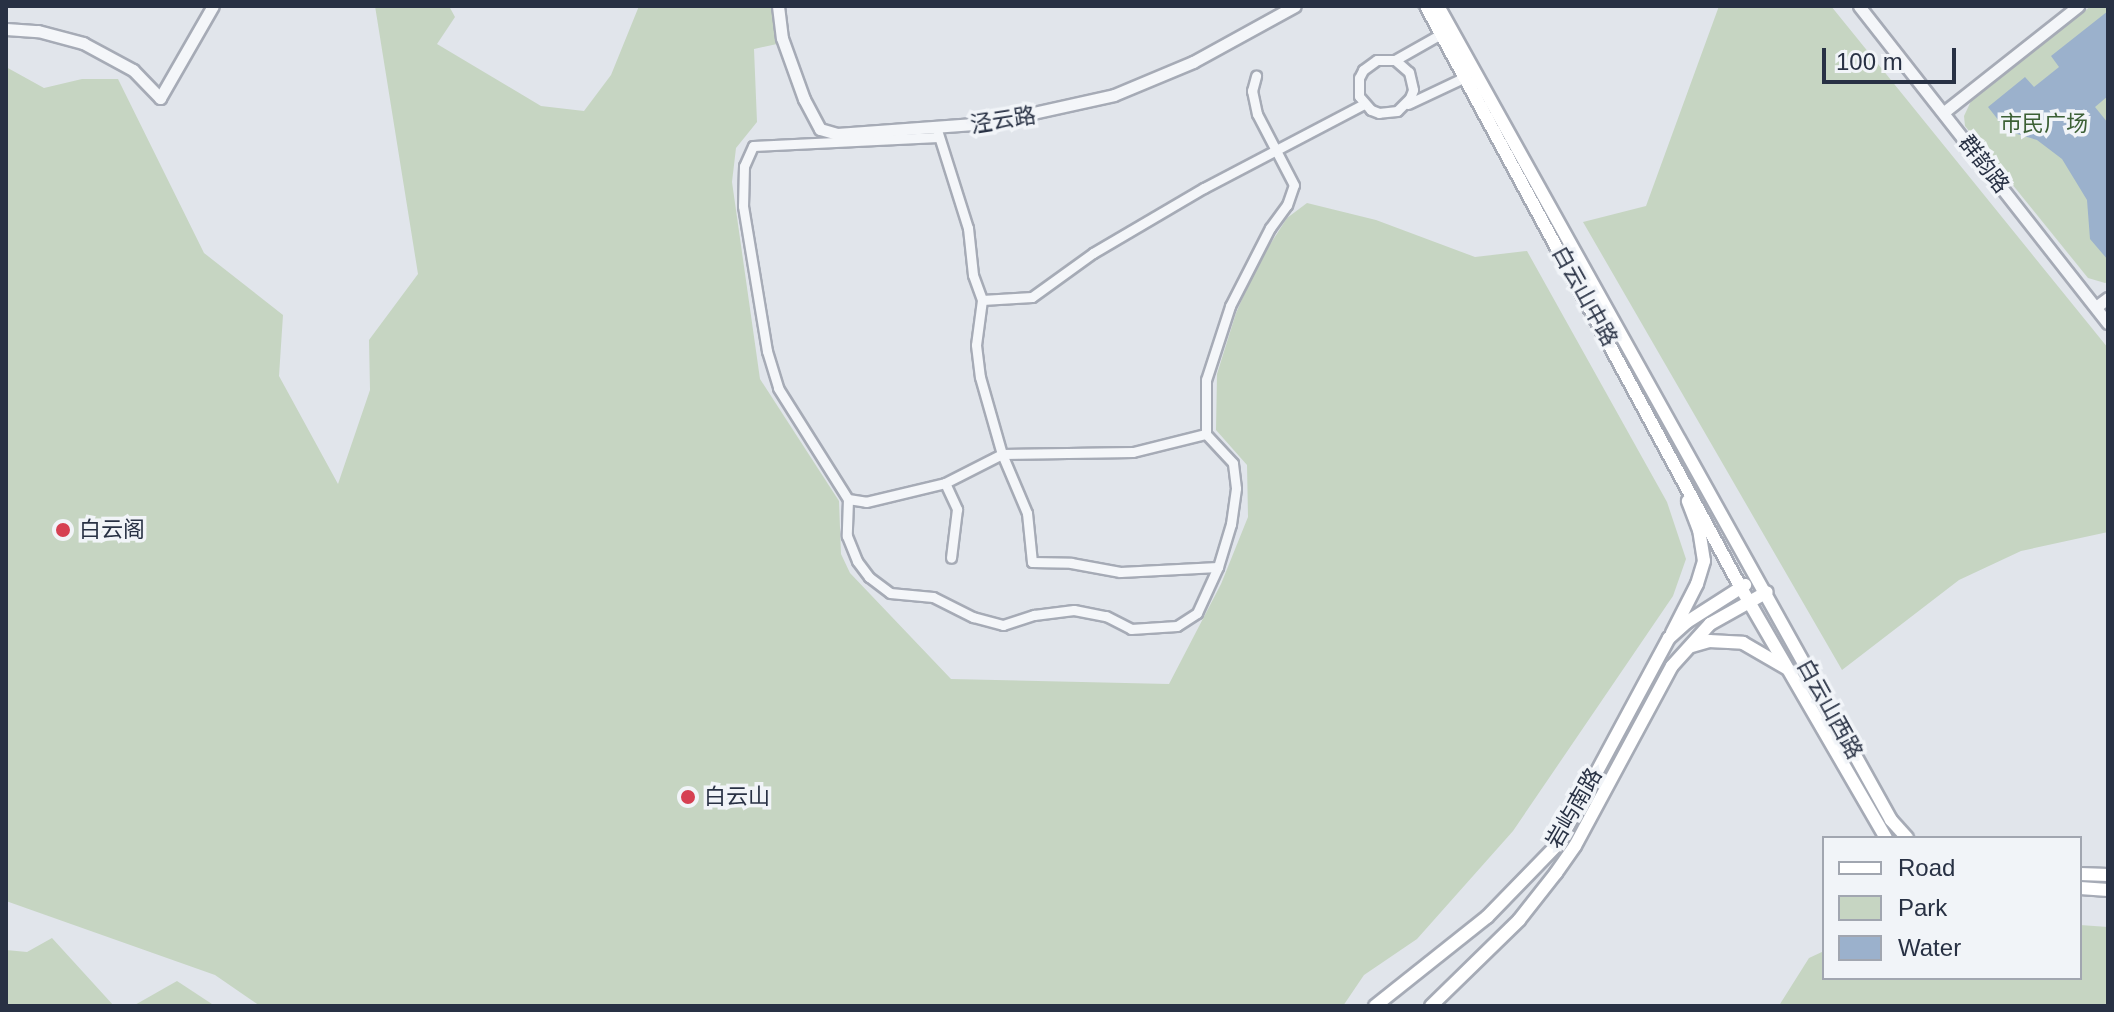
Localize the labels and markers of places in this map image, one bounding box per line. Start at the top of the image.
place label: 白云阁 [79,517,145,543]
marker: 白云阁 [54,521,72,539]
place label: 白云山 [704,784,770,810]
marker: 白云山 [679,788,697,806]

